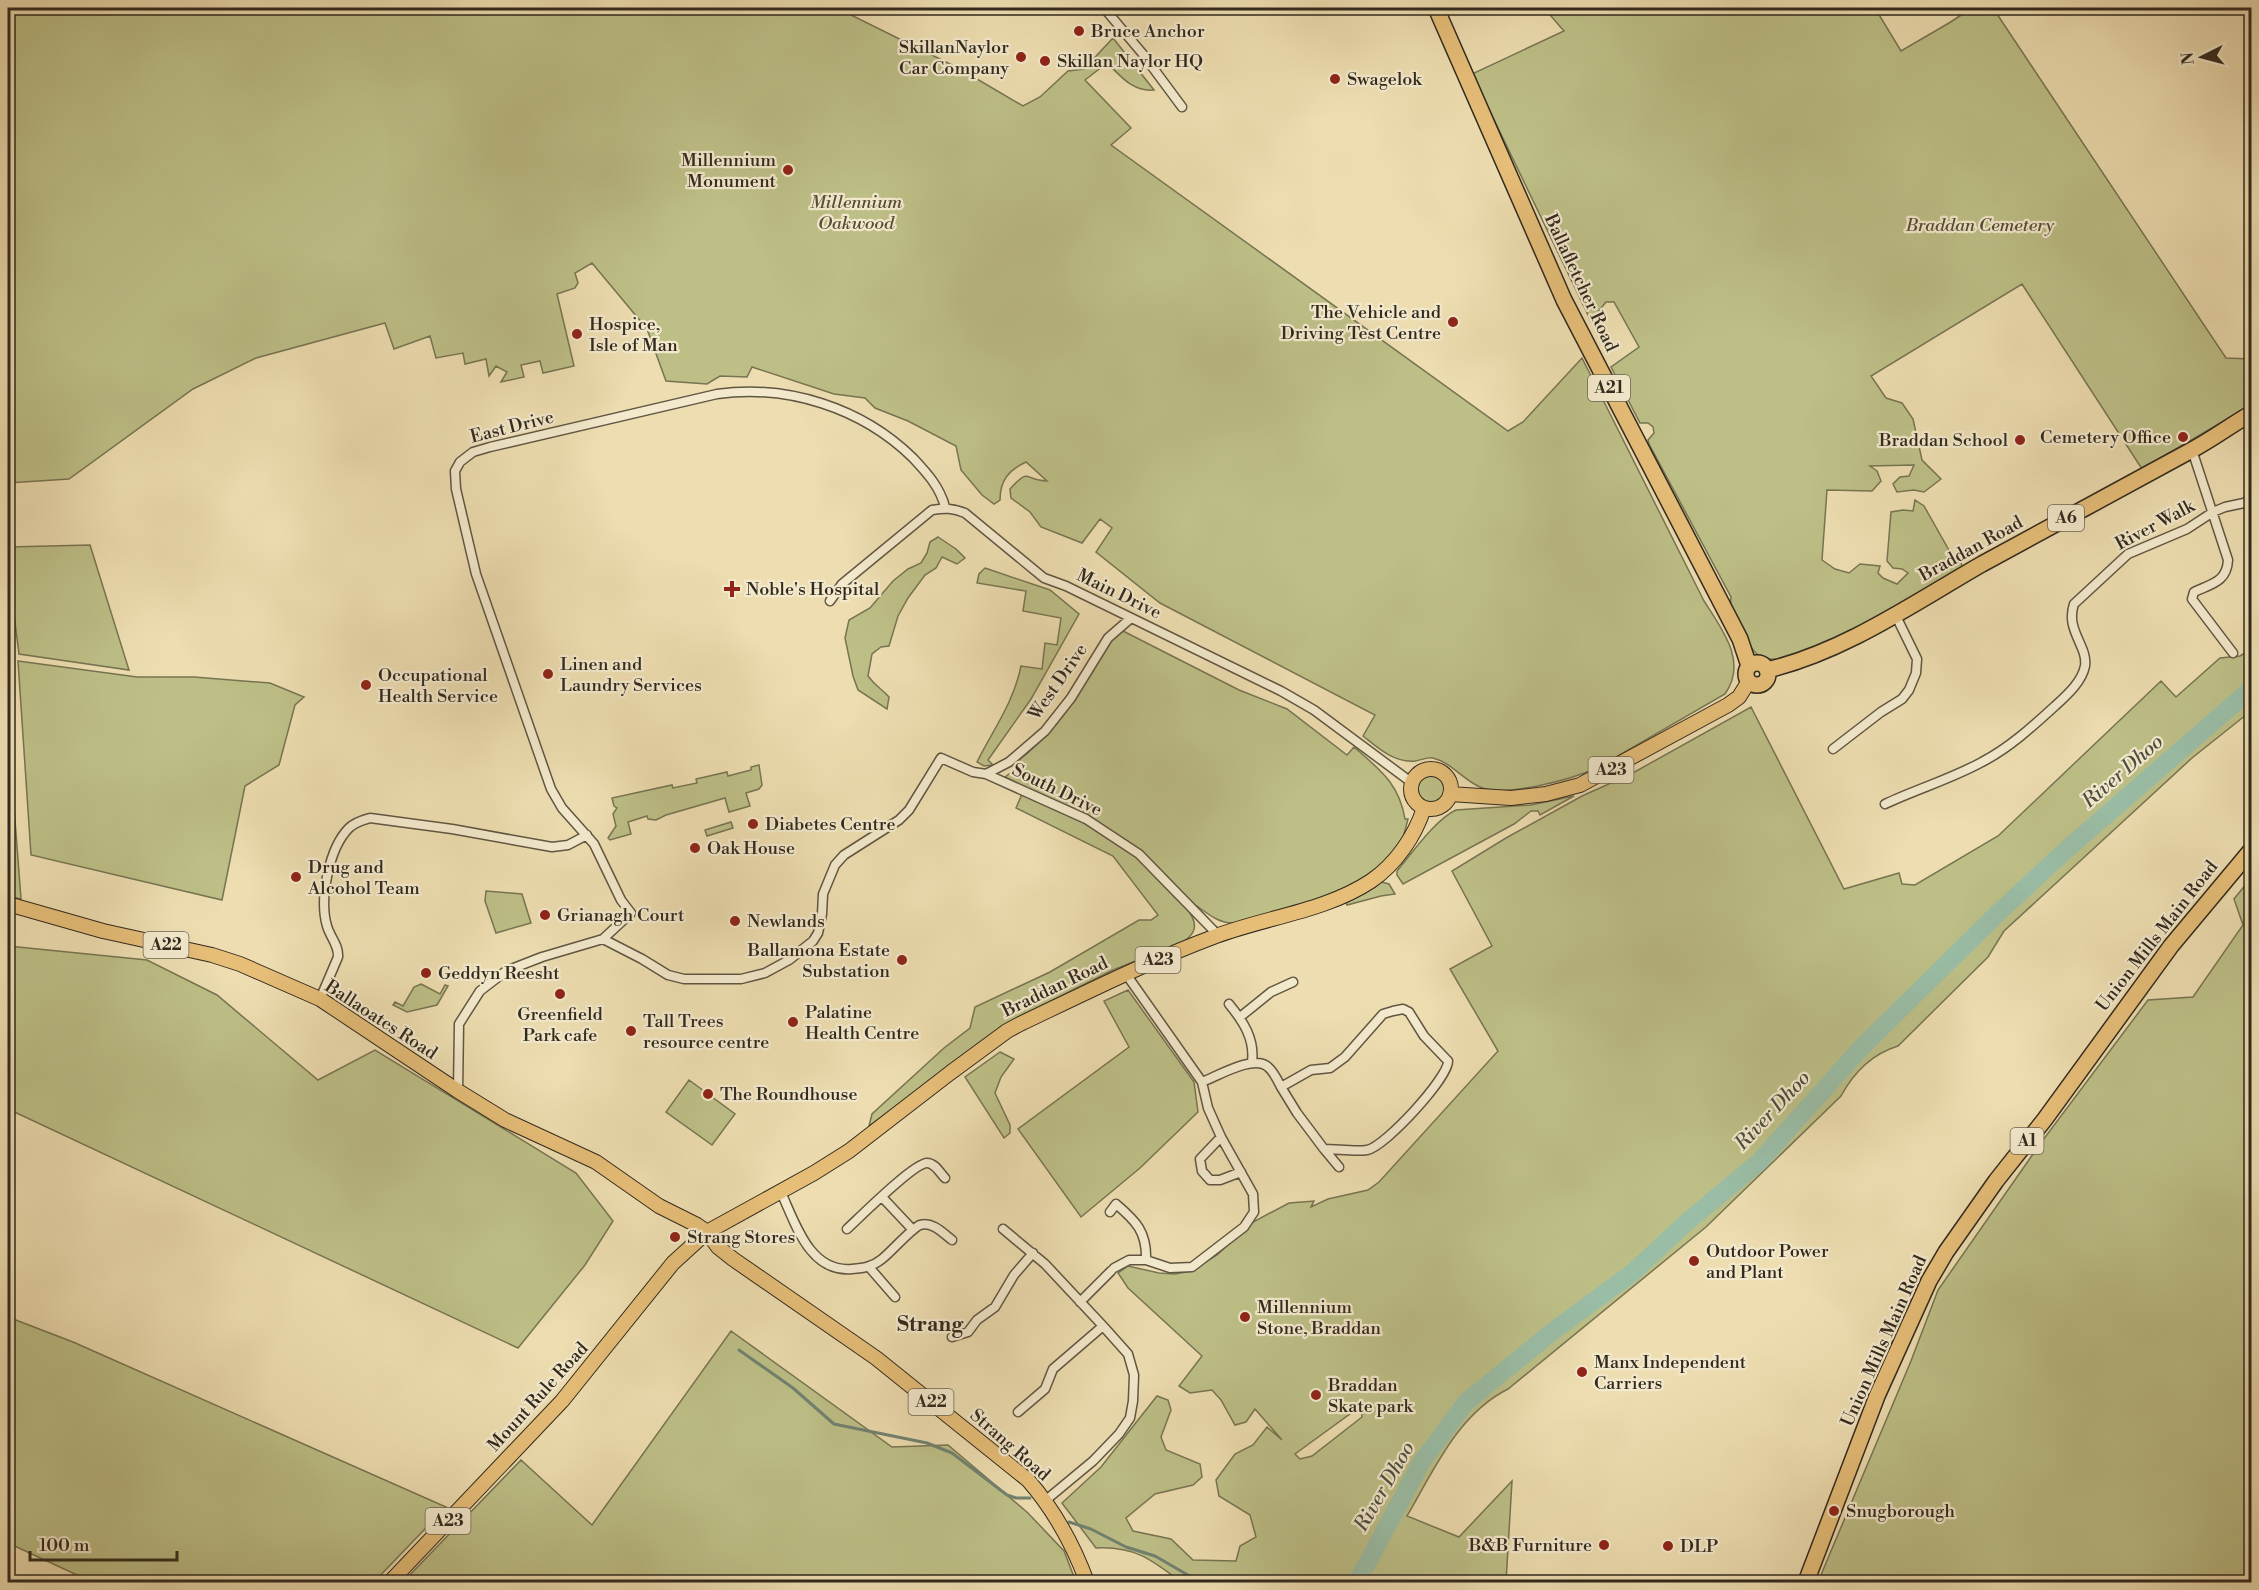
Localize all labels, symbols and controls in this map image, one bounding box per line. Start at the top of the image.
place label: Bruce Anchor [1090,20,1205,43]
marker: Bruce Anchor [1072,24,1086,38]
north arrow [2172,27,2232,87]
place label: SkillanNaylor Car Company [899,36,1009,80]
marker: SkillanNaylor Car Company [1014,50,1028,64]
place label: Skillan Naylor HQ [1057,50,1203,73]
text: N [2177,51,2199,66]
marker: Skillan Naylor HQ [1038,54,1052,68]
place label: Swagelok [1347,68,1423,91]
marker: Swagelok [1328,72,1342,86]
place label: Millennium Monument [681,149,777,193]
marker: Millennium Monument [781,163,795,177]
park label: Millennium Oakwood [810,191,902,235]
street label: Ballafletcher Road [1539,209,1623,356]
park label: Braddan Cemetery [1905,214,2055,237]
place label: The Vehicle and Driving Test Centre [1281,301,1442,345]
place label: Hospice, Isle of Man [589,313,678,357]
marker: The Vehicle and Driving Test Centre [1446,315,1460,329]
marker: Hospice, Isle of Man [570,327,584,341]
road number: A21 [1588,375,1630,401]
street label: East Drive [468,406,556,448]
place label: Cemetery Office [2040,426,2171,449]
place label: Braddan School [1878,429,2009,452]
marker: Cemetery Office [2176,430,2190,444]
marker: Braddan School [2013,433,2027,447]
street label: River Walk [2111,494,2200,555]
road number: A6 [2048,505,2084,531]
street label: Braddan Road [1914,511,2028,587]
street label: Main Drive [1073,564,1165,624]
place label: Noble's Hospital [746,578,880,601]
marker: Noble's Hospital [723,580,741,598]
street label: West Drive [1023,639,1093,726]
place label: Linen and Laundry Services [560,653,702,697]
place label: Occupational Health Service [378,664,498,708]
marker: Linen and Laundry Services [541,667,555,681]
marker: Occupational Health Service [359,678,373,692]
water label: River Dhoo [2076,730,2169,815]
road number: A23 [1588,757,1634,783]
street label: South Drive [1008,758,1106,822]
place label: Diabetes Centre [765,813,896,836]
marker: Diabetes Centre [746,817,760,831]
place label: Oak House [707,837,795,860]
marker: Oak House [688,841,702,855]
street label: Union Mills Main Road [2091,855,2224,1016]
place label: Drug and Alcohol Team [307,856,420,900]
marker: Drug and Alcohol Team [289,870,303,884]
place label: Grianagh Court [557,904,685,927]
marker: Grianagh Court [538,908,552,922]
place label: Newlands [747,910,825,933]
marker: Newlands [728,914,742,928]
road number: A22 [144,932,188,958]
place label: Ballamona Estate Substation [746,939,890,983]
road number: A23 [1136,947,1180,973]
street label: Braddan Road [997,951,1113,1023]
marker: Ballamona Estate Substation [895,953,909,967]
place label: Geddyn Reesht [438,962,560,985]
marker: Geddyn Reesht [419,966,433,980]
street label: Ballaoates Road [320,975,442,1065]
marker: Greenfield Park cafe [553,987,567,1001]
place label: Palatine Health Centre [805,1001,919,1045]
place label: Greenfield Park cafe [517,1003,604,1047]
place label: Tall Trees resource centre [643,1010,769,1054]
marker: Palatine Health Centre [786,1015,800,1029]
marker: Tall Trees resource centre [624,1024,638,1038]
water label: River Dhoo [1729,1066,1816,1157]
place label: The Roundhouse [720,1083,858,1106]
marker: The Roundhouse [701,1087,715,1101]
road number: A1 [2010,1128,2044,1154]
place label: Strang Stores [687,1226,796,1249]
marker: Strang Stores [668,1230,682,1244]
place label: Outdoor Power and Plant [1706,1240,1829,1284]
street label: Union Mills Main Road [1836,1251,1933,1430]
marker: Outdoor Power and Plant [1687,1254,1701,1268]
place label: Millennium Stone, Braddan [1257,1296,1381,1340]
marker: Millennium Stone, Braddan [1238,1310,1252,1324]
district label: Strang [897,1312,964,1338]
street label: Mount Rule Road [483,1337,594,1457]
place label: Manx Independent Carriers [1594,1351,1747,1395]
marker: Manx Independent Carriers [1575,1365,1589,1379]
place label: Braddan Skate park [1327,1374,1415,1418]
marker: Braddan Skate park [1309,1388,1323,1402]
road number: A22 [908,1389,954,1415]
street label: Strang Road [965,1404,1055,1487]
water label: River Dhoo [1349,1438,1421,1537]
place label: Snugborough [1846,1500,1955,1523]
marker: Snugborough [1827,1504,1841,1518]
road number: A23 [426,1508,470,1534]
scale bar [30,1524,177,1562]
text: 100 m [39,1534,90,1557]
place label: B&B Furniture [1468,1534,1592,1557]
place label: DLP [1680,1535,1718,1558]
marker: B&B Furniture [1597,1538,1611,1552]
marker: DLP [1661,1539,1675,1553]

